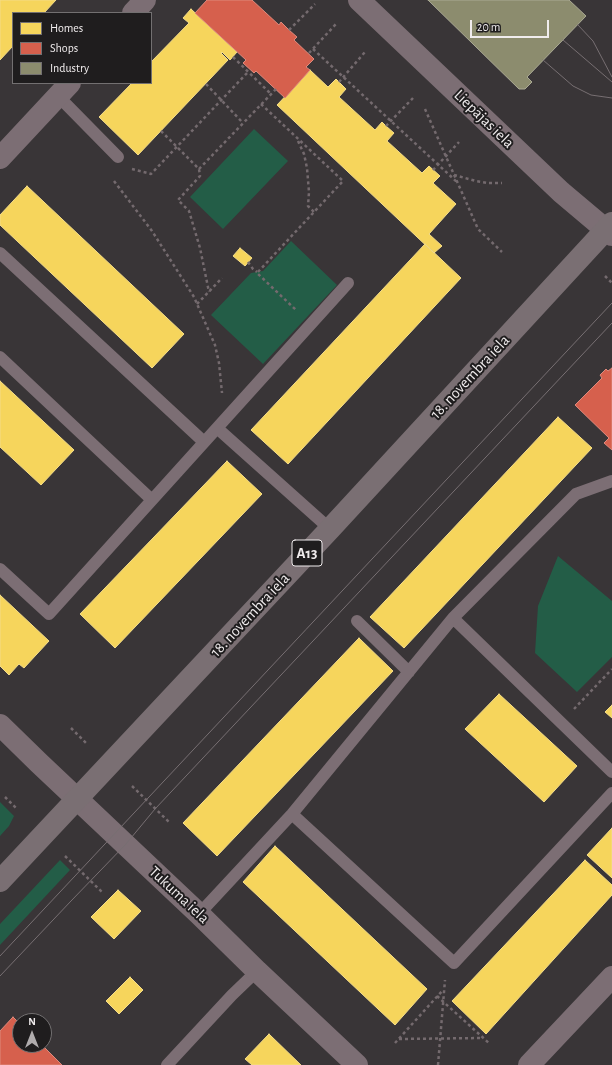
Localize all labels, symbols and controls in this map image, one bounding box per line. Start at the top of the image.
legend [12,12,152,84]
scale bar [472,12,551,38]
text: 20 m [477,21,500,33]
text: Homes [50,22,83,34]
text: Shops [50,42,78,54]
text: Industry [50,62,89,74]
street label: Liepājas iela [450,86,518,152]
street label: 18. novembra iela [426,331,514,423]
road number: A13 [292,540,322,566]
street label: 18. novembra iela [206,569,294,661]
street label: Tukuma iela [145,862,213,928]
north arrow [12,1013,52,1053]
text: N [28,1016,36,1027]

